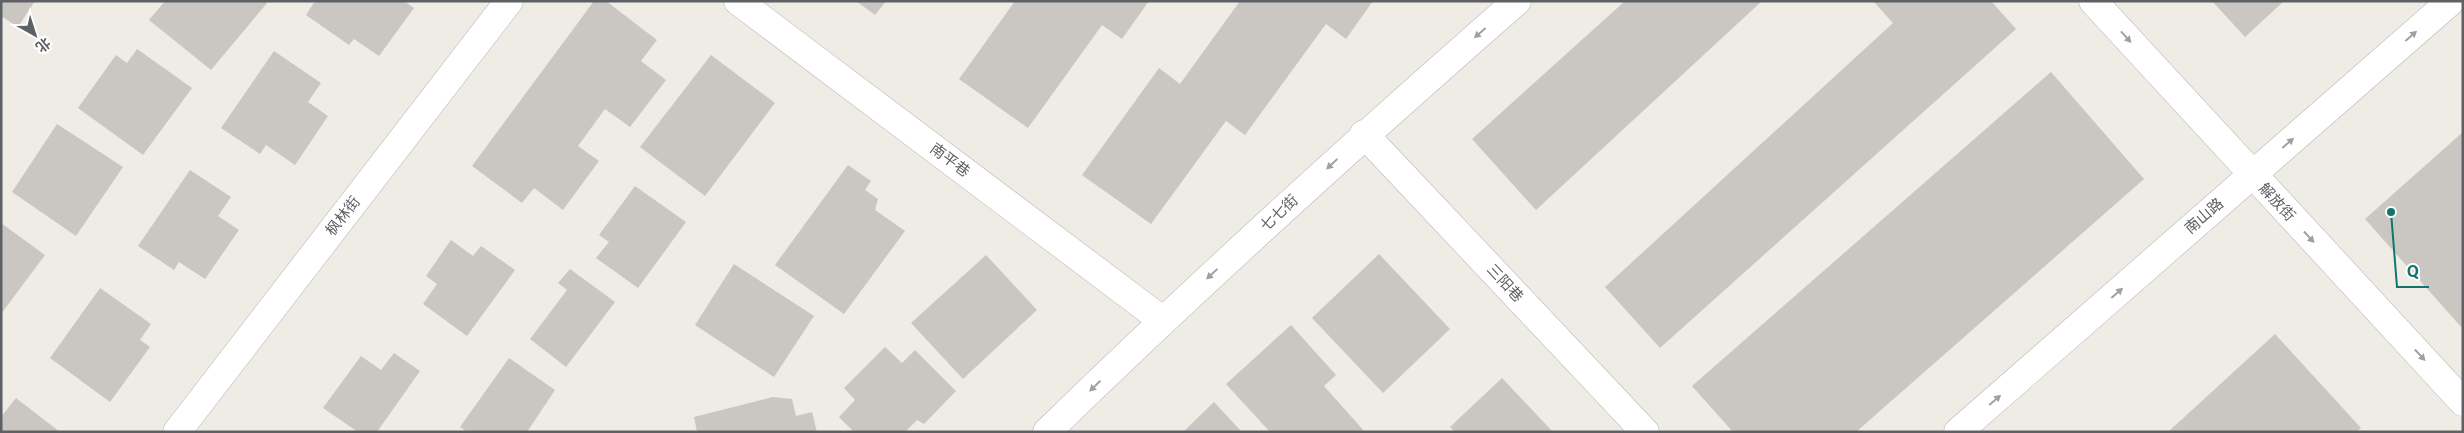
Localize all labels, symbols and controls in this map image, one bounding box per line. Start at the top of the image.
north arrow [10,10,60,60]
one-way arrow [1474,28,1487,39]
one-way arrow [2120,31,2131,44]
one-way arrow [2404,31,2417,42]
text: 北 [33,34,54,56]
one-way arrow [2282,138,2295,149]
street label: 南平巷 [927,139,973,180]
one-way arrow [1326,158,1338,170]
street label: 解放街 [2256,179,2299,224]
street label: 七七街 [1256,191,1301,234]
street label: 枫林街 [322,193,363,239]
street label: 南山路 [2181,194,2226,237]
one-way arrow [2303,230,2315,242]
callout: Q [2397,256,2429,287]
street label: 三阳巷 [1484,260,1527,305]
text: Q [2407,262,2419,281]
one-way arrow [1207,268,1219,280]
one-way arrow [2111,287,2124,298]
one-way arrow [2414,349,2426,361]
one-way arrow [1089,379,1101,391]
one-way arrow [1988,394,2001,405]

